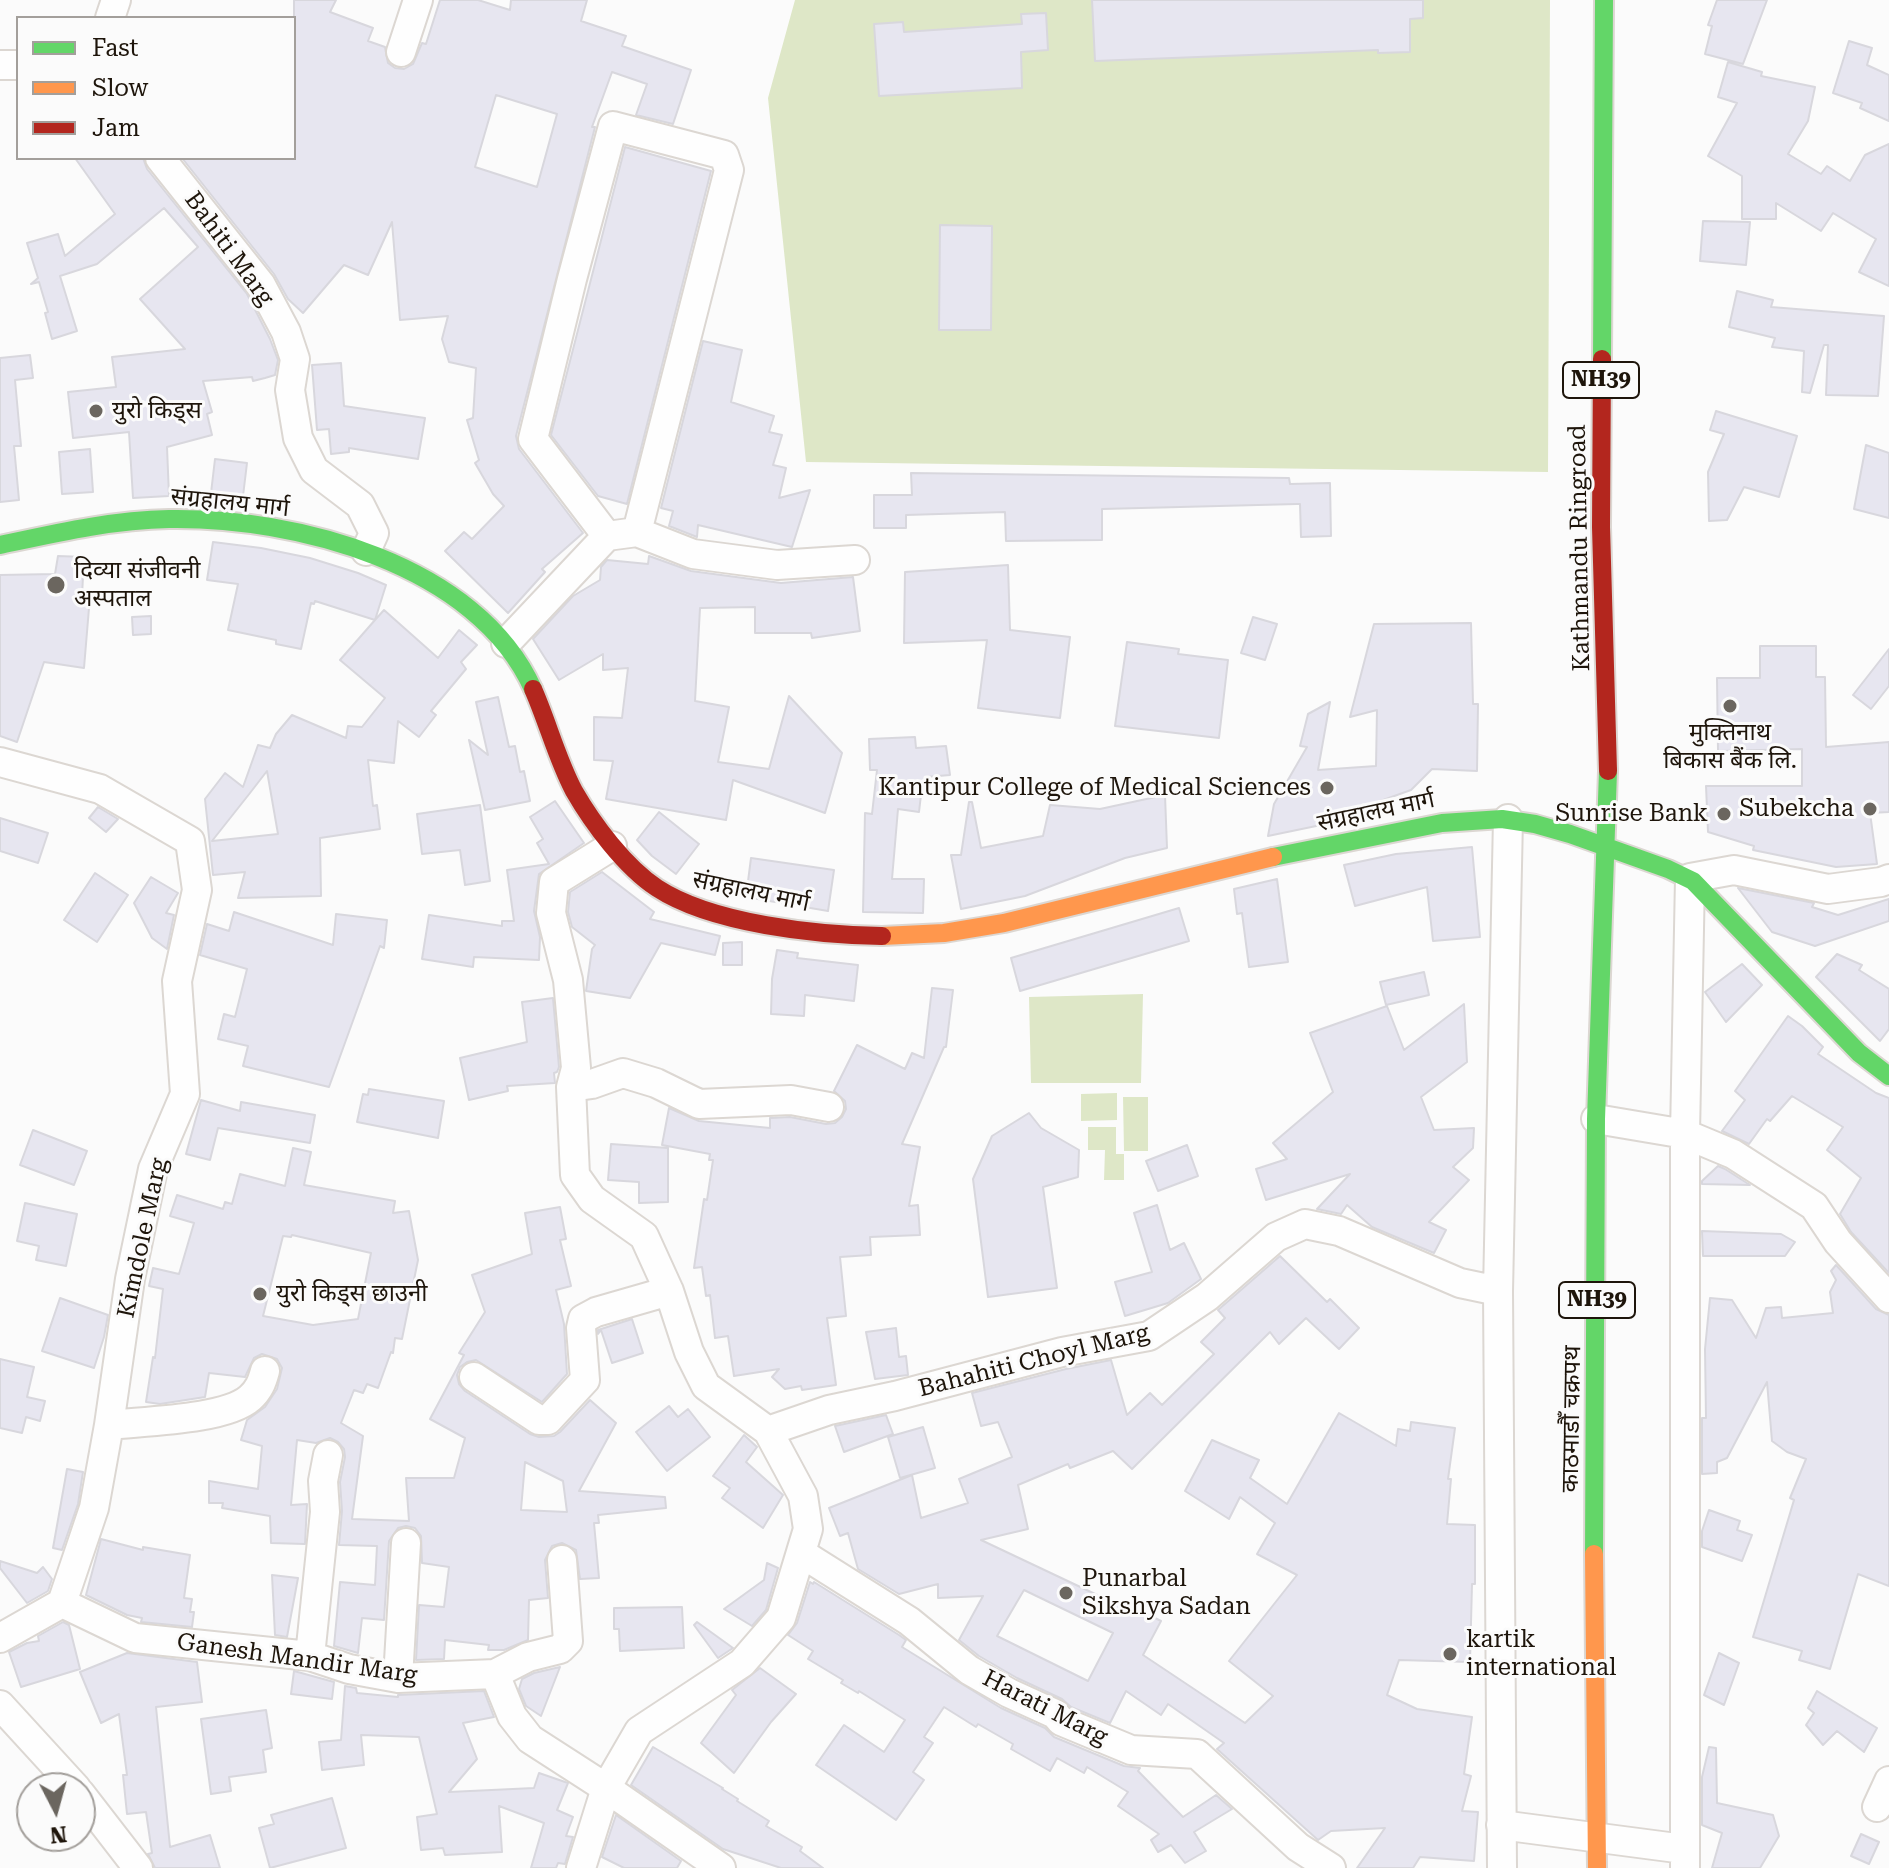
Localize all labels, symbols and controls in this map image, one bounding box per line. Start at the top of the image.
legend [16,16,296,160]
text: Fast [92,34,139,62]
text: Slow [92,74,148,102]
text: Jam [92,114,140,142]
street label: Bahiti Marg [178,187,280,311]
road number: NH39 [1563,362,1639,398]
place label: युरो किड्स [112,397,202,425]
marker: युरो किड्स [87,402,105,420]
street label: Kathmandu Ringroad [1563,424,1597,672]
street label: संग्रहालय मार्ग [169,482,291,524]
place label: दिव्या संजीवनी अस्पताल [74,557,201,613]
marker: दिव्या संजीवनी अस्पताल [45,574,67,596]
marker: मुक्तिनाथ बिकास बैंक लि. [1721,697,1739,715]
place label: मुक्तिनाथ बिकास बैंक लि. [1663,719,1797,775]
place label: Kantipur College of Medical Sciences [878,774,1311,802]
marker: Kantipur College of Medical Sciences [1318,779,1336,797]
street label: संग्रहालय मार्ग [1315,786,1437,838]
place label: Subekcha [1739,795,1854,823]
place label: Sunrise Bank [1555,800,1708,828]
marker: Subekcha [1861,800,1879,818]
marker: Sunrise Bank [1715,805,1733,823]
street label: संग्रहालय मार्ग [690,866,812,918]
street label: Kimdole Marg [112,1155,174,1321]
place label: युरो किड्स छाउनी [276,1280,428,1308]
road number: NH39 [1559,1282,1635,1318]
marker: युरो किड्स छाउनी [251,1285,269,1303]
street label: Bahahiti Choyl Marg [916,1318,1152,1404]
street label: काठमाडाैँ चक्रपथ [1556,1345,1588,1493]
place label: Punarbal Sikshya Sadan [1082,1565,1251,1621]
marker: Punarbal Sikshya Sadan [1057,1584,1075,1602]
place label: kartik international [1466,1626,1616,1682]
street label: Ganesh Mandir Marg [175,1628,419,1690]
marker: kartik international [1441,1645,1459,1663]
street label: Harati Marg [978,1664,1112,1752]
north arrow [16,1772,96,1852]
text: N [49,1821,68,1848]

